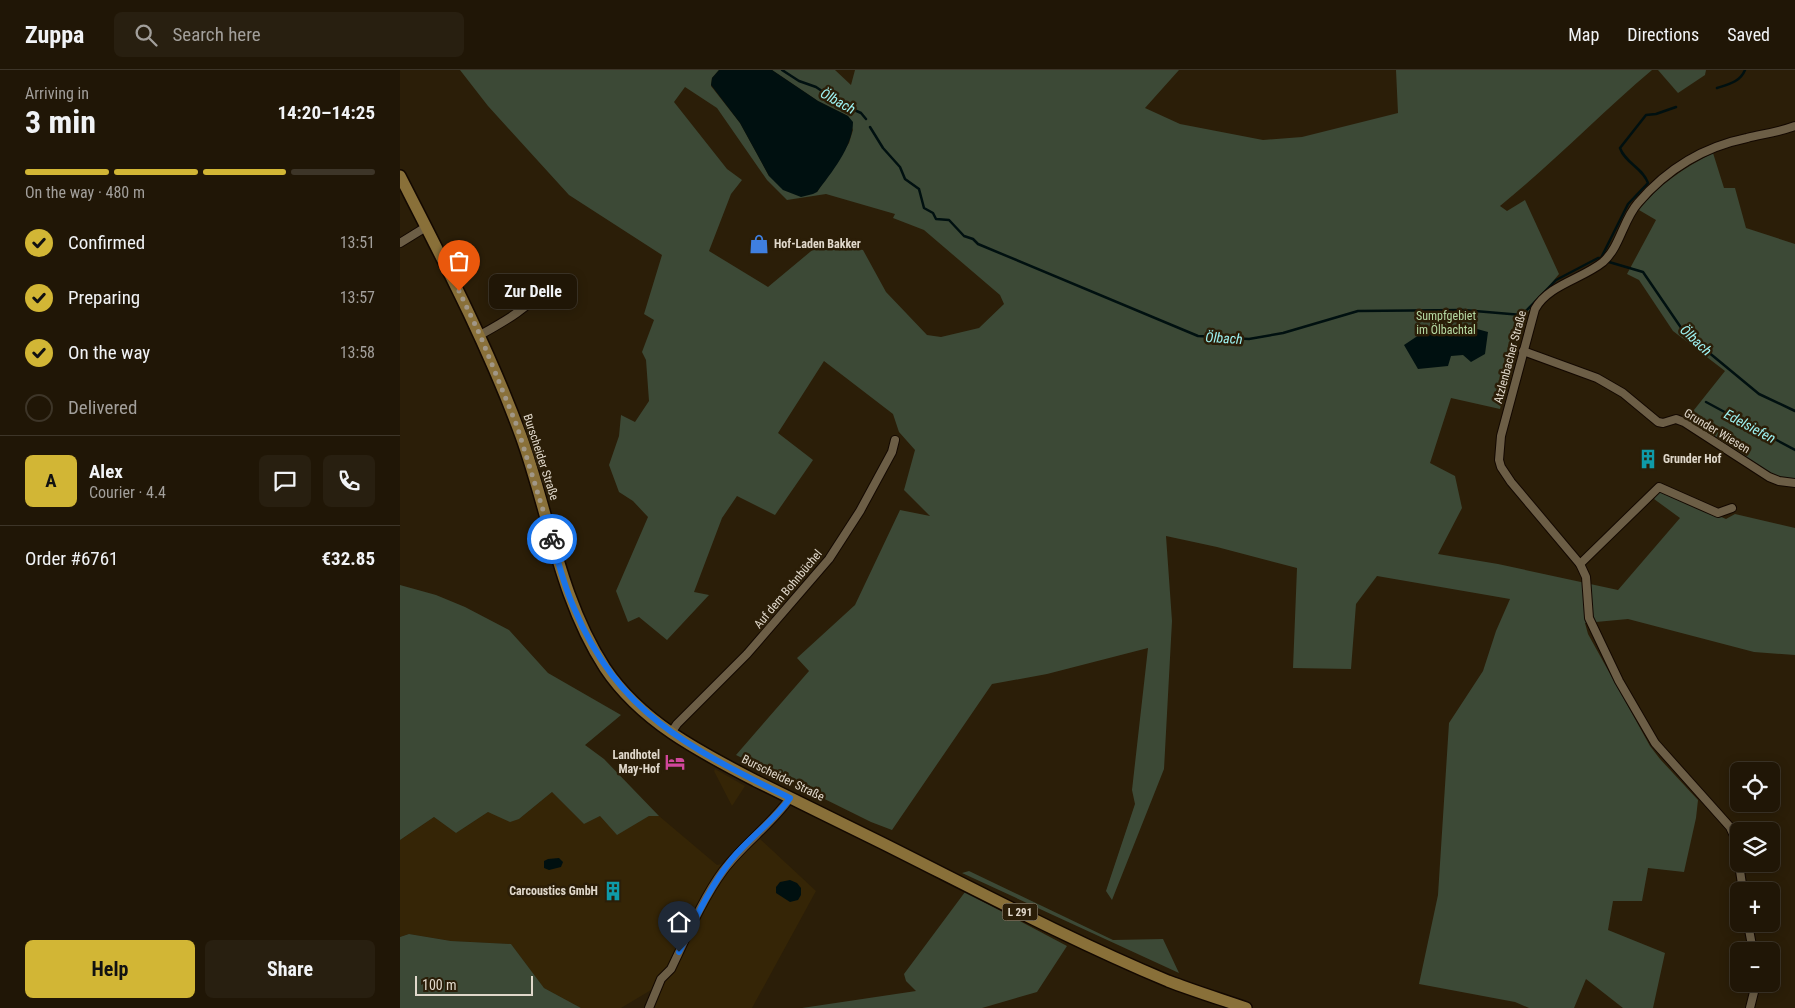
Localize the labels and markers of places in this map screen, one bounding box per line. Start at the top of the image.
shop icon: Hof-Laden Bakker [748,233,770,255]
place label: Hof-Laden Bakker [774,237,861,251]
pin [438,240,480,291]
callout: Zur Delle [489,274,576,308]
building icon: Grunder Hof [1637,448,1659,470]
place label: Grunder Hof [1663,452,1722,466]
place label: Landhotel May-Hof [612,748,660,776]
hotel icon: Landhotel May-Hof [664,751,686,773]
building icon: Carcoustics GmbH [602,880,624,902]
place label: Carcoustics GmbH [509,884,598,898]
pin [658,901,700,952]

